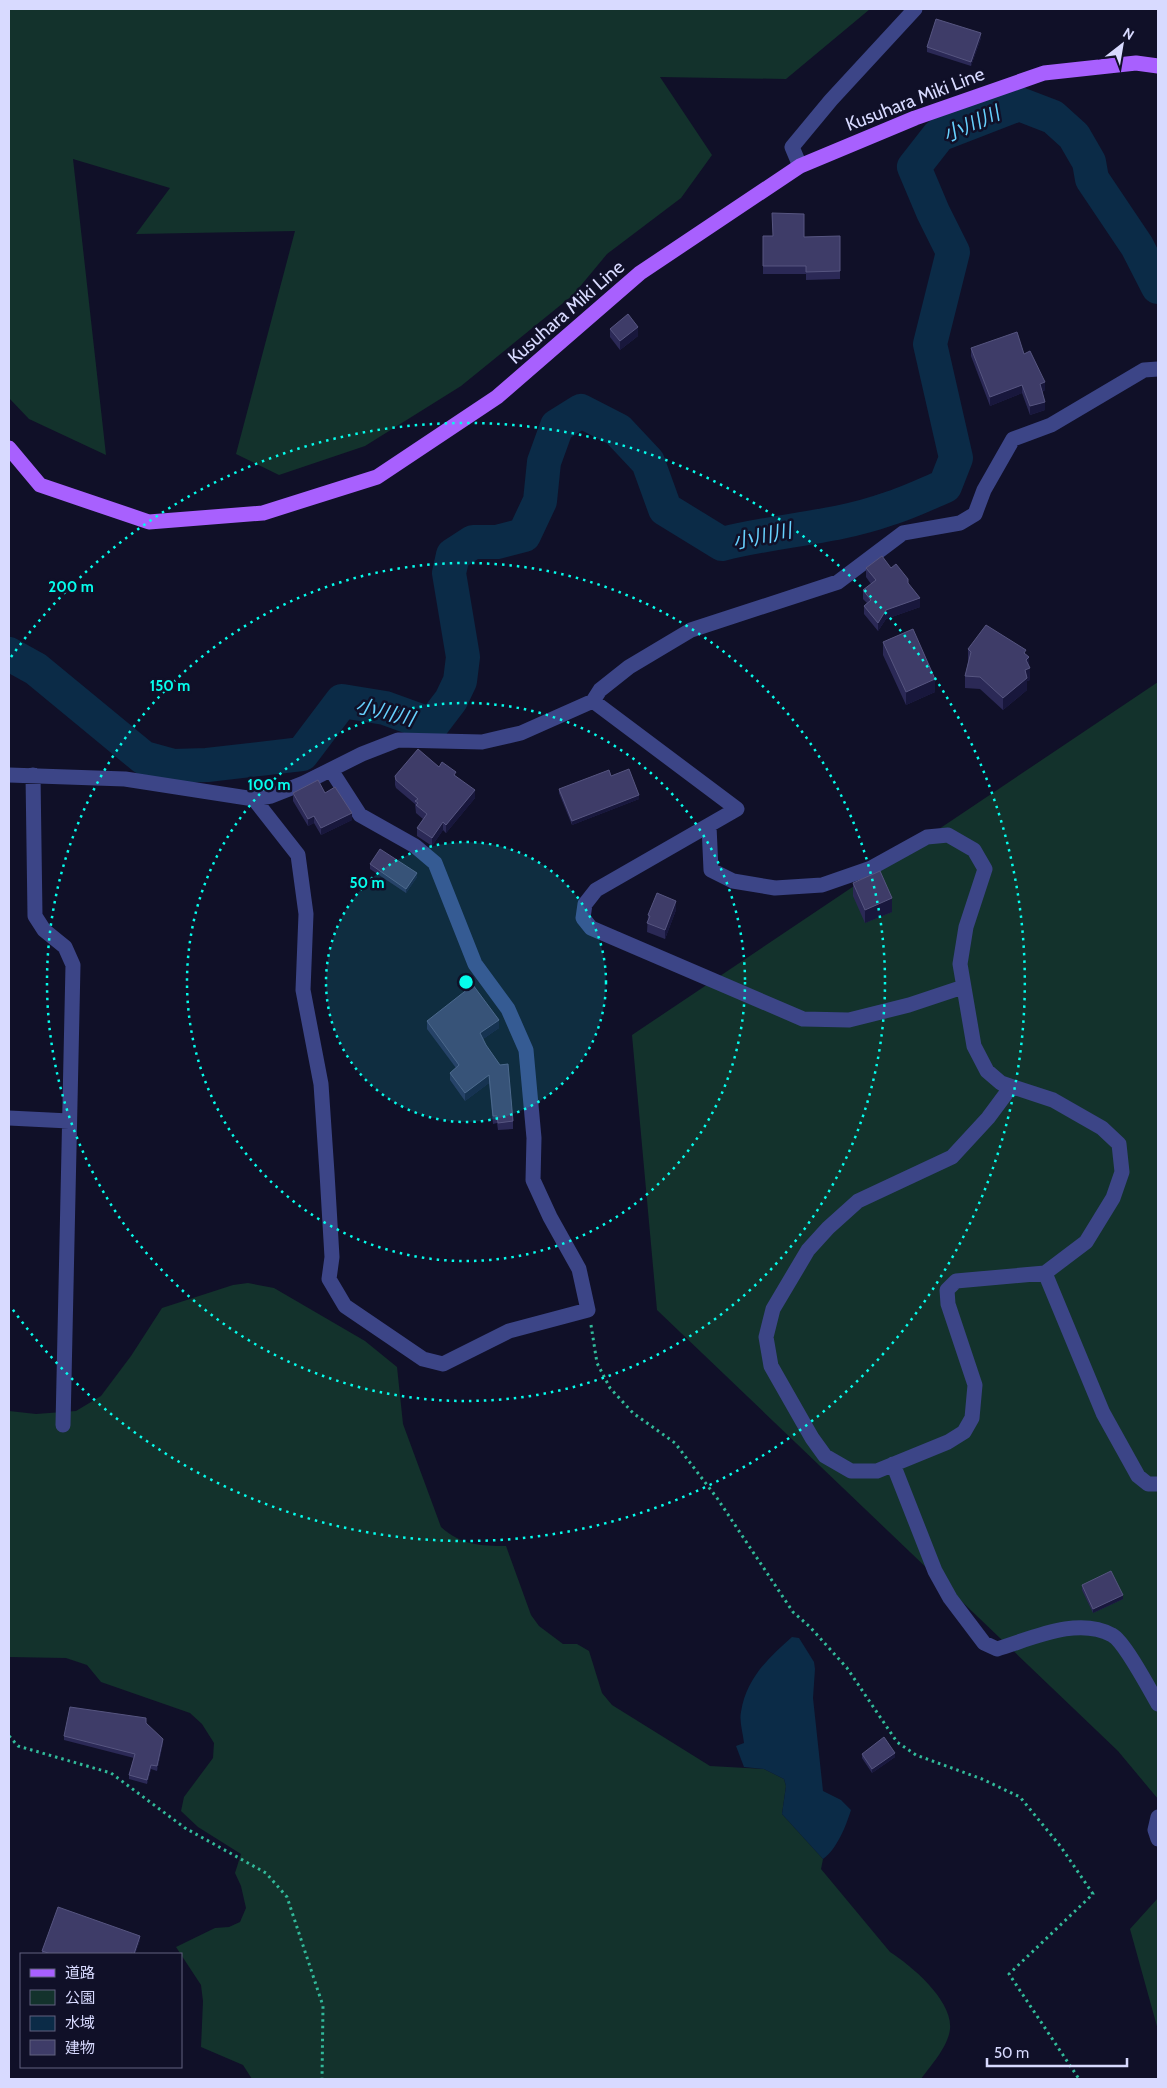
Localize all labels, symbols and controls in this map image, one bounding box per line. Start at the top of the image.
north arrow [1097,20,1147,70]
text: N [1120,24,1138,44]
street label: Kusuhara Miki Line [842,62,988,136]
water label: 小川川 [939,100,1005,147]
street label: Kusuhara Miki Line [503,255,629,369]
water label: 小川川 [730,518,796,554]
text: 200 m [48,578,94,596]
text: 150 m [150,677,190,695]
water label: 小川川 [353,693,419,731]
text: 100 m [247,776,291,794]
text: 50 m [349,874,385,892]
centre of rings [457,973,475,991]
legend [20,1953,182,2068]
text: 道路 [65,1964,95,1982]
text: 公園 [65,1989,95,2007]
text: 水域 [65,2014,95,2032]
scale bar [987,2036,1127,2068]
text: 建物 [65,2039,95,2057]
text: 50 m [994,2044,1029,2062]

